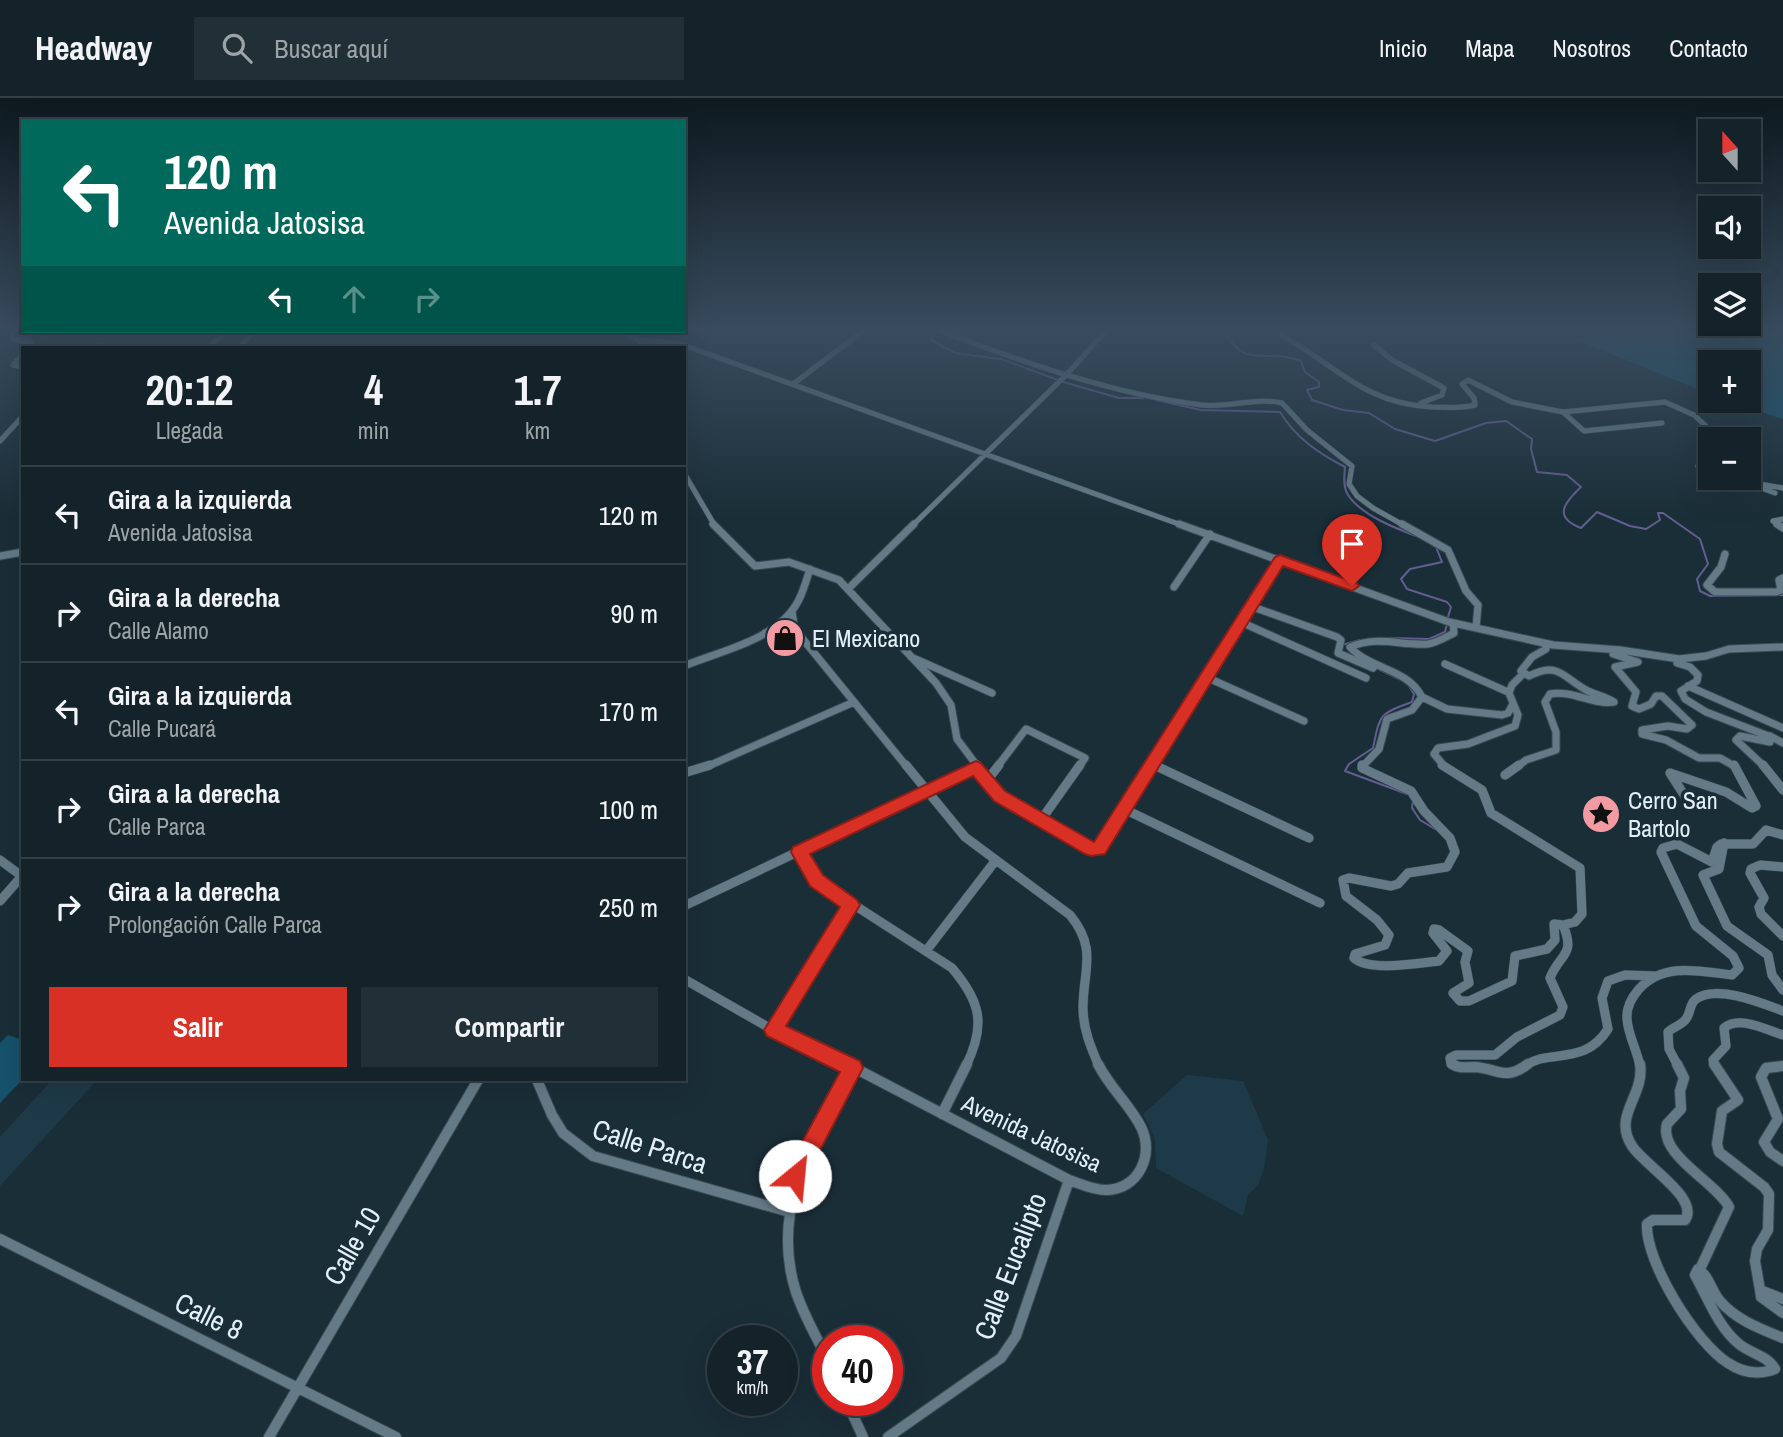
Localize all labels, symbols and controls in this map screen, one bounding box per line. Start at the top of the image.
search box [194,17,684,80]
text: Headway [35,26,152,70]
icon: search [218,29,256,67]
text: Buscar aquí [274,31,388,66]
text: Inicio [1379,32,1427,64]
text: Mapa [1465,32,1514,64]
text: Nosotros [1552,32,1631,64]
text: Contacto [1669,32,1748,64]
north arrow [1698,119,1760,182]
map controls [1698,119,1761,490]
text: 120 m [164,138,278,204]
icon: left [49,147,140,238]
button: sound [1698,196,1761,259]
text: Avenida Jatosisa [164,201,365,244]
button: layers [1698,273,1761,336]
icon: left [262,280,300,318]
icon: ahead [335,280,373,318]
icon: right [408,280,446,318]
button: + [1698,350,1761,413]
text: 20:12 [145,362,233,418]
text: 4 [364,362,383,418]
text: 1.7 [514,362,562,418]
text: Llegada [156,415,223,446]
text: min [358,415,389,446]
text: km [525,415,550,446]
button: − [1698,427,1761,490]
text: Gira a la izquierda [108,482,292,517]
icon: left [49,496,87,534]
text: 120 m [599,498,658,533]
pin [1322,514,1382,586]
text: Avenida Jatosisa [108,517,252,548]
icon: arrive [1333,525,1371,563]
text: Gira a la derecha [108,580,280,615]
icon: right [49,594,87,632]
text: 90 m [611,596,658,631]
text: Calle Alamo [108,615,209,646]
shop icon: El Mexicano [764,617,806,659]
place label: El Mexicano [812,622,920,654]
text: Gira a la izquierda [108,678,292,713]
icon: left [49,692,87,730]
text: 170 m [599,694,658,729]
text: Calle Pucará [108,713,216,744]
text: Gira a la derecha [108,776,280,811]
place label: Cerro San Bartolo [1628,784,1718,844]
icon: right [49,790,87,828]
text: 100 m [599,792,658,827]
place icon: Cerro San Bartolo [1580,793,1622,835]
text: Calle Parca [108,811,205,842]
text: Gira a la derecha [108,874,280,909]
icon: right [49,888,87,926]
text: 250 m [599,890,658,925]
text: Prolongación Calle Parca [108,909,322,940]
button: Salir [49,987,347,1067]
button: Compartir [361,987,658,1067]
street label: Avenida Jatosisa [956,1086,1107,1179]
street label: Calle Parca [588,1110,713,1182]
position arrow [758,1139,832,1213]
street label: Calle Eucalipto [965,1187,1055,1345]
street label: Calle 10 [314,1200,390,1292]
street label: Calle 8 [169,1283,249,1349]
speed limit sign: 40 [812,1325,903,1416]
text: 37 [737,1338,768,1385]
text: km/h [737,1375,769,1400]

